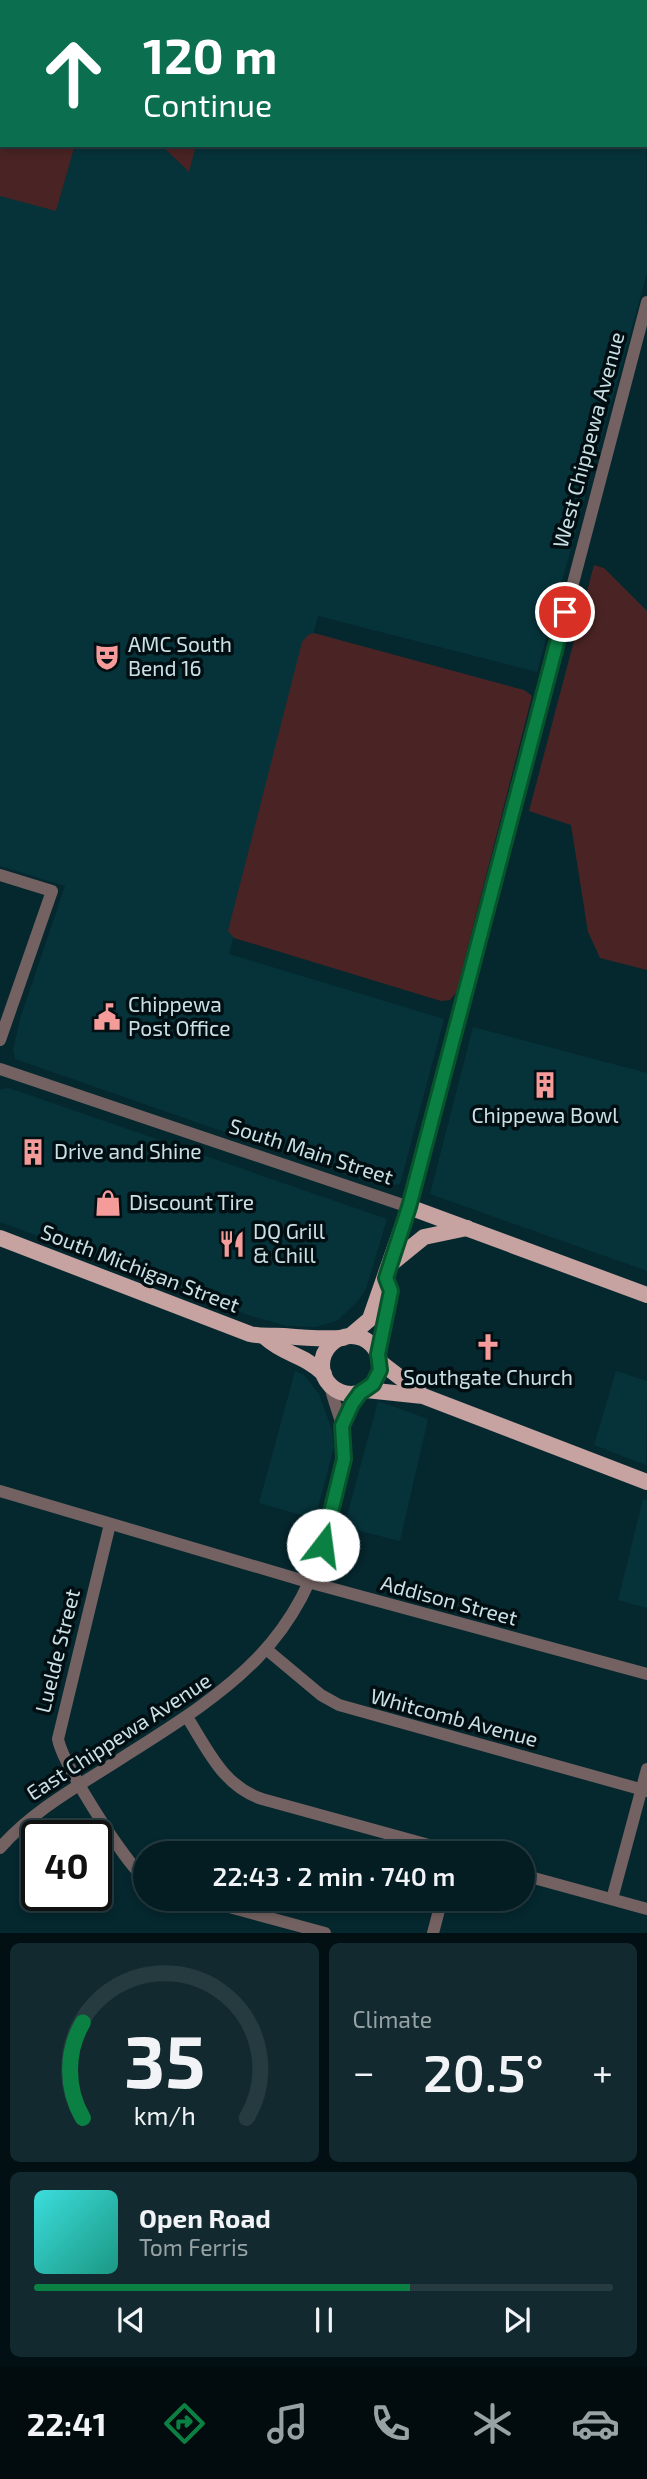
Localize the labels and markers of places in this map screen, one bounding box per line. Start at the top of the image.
pin [535,582,595,642]
place label: AMC South Bend 16 [128,631,232,680]
theatre icon: AMC South Bend 16 [92,642,122,672]
place label: Chippewa Post Office [128,991,230,1040]
public building icon: Chippewa Post Office [92,1002,122,1032]
building icon: Chippewa Bowl [530,1070,560,1100]
place label: Chippewa Bowl [472,1102,619,1127]
building icon: Drive and Shine [18,1137,48,1167]
place label: Drive and Shine [54,1138,202,1163]
shop icon: Discount Tire [93,1188,123,1218]
place label: Discount Tire [129,1189,254,1214]
place label: DQ Grill & Chill [253,1218,326,1267]
restaurant icon: DQ Grill & Chill [217,1229,247,1259]
church icon: Southgate Church [473,1332,503,1362]
place label: Southgate Church [403,1364,573,1389]

